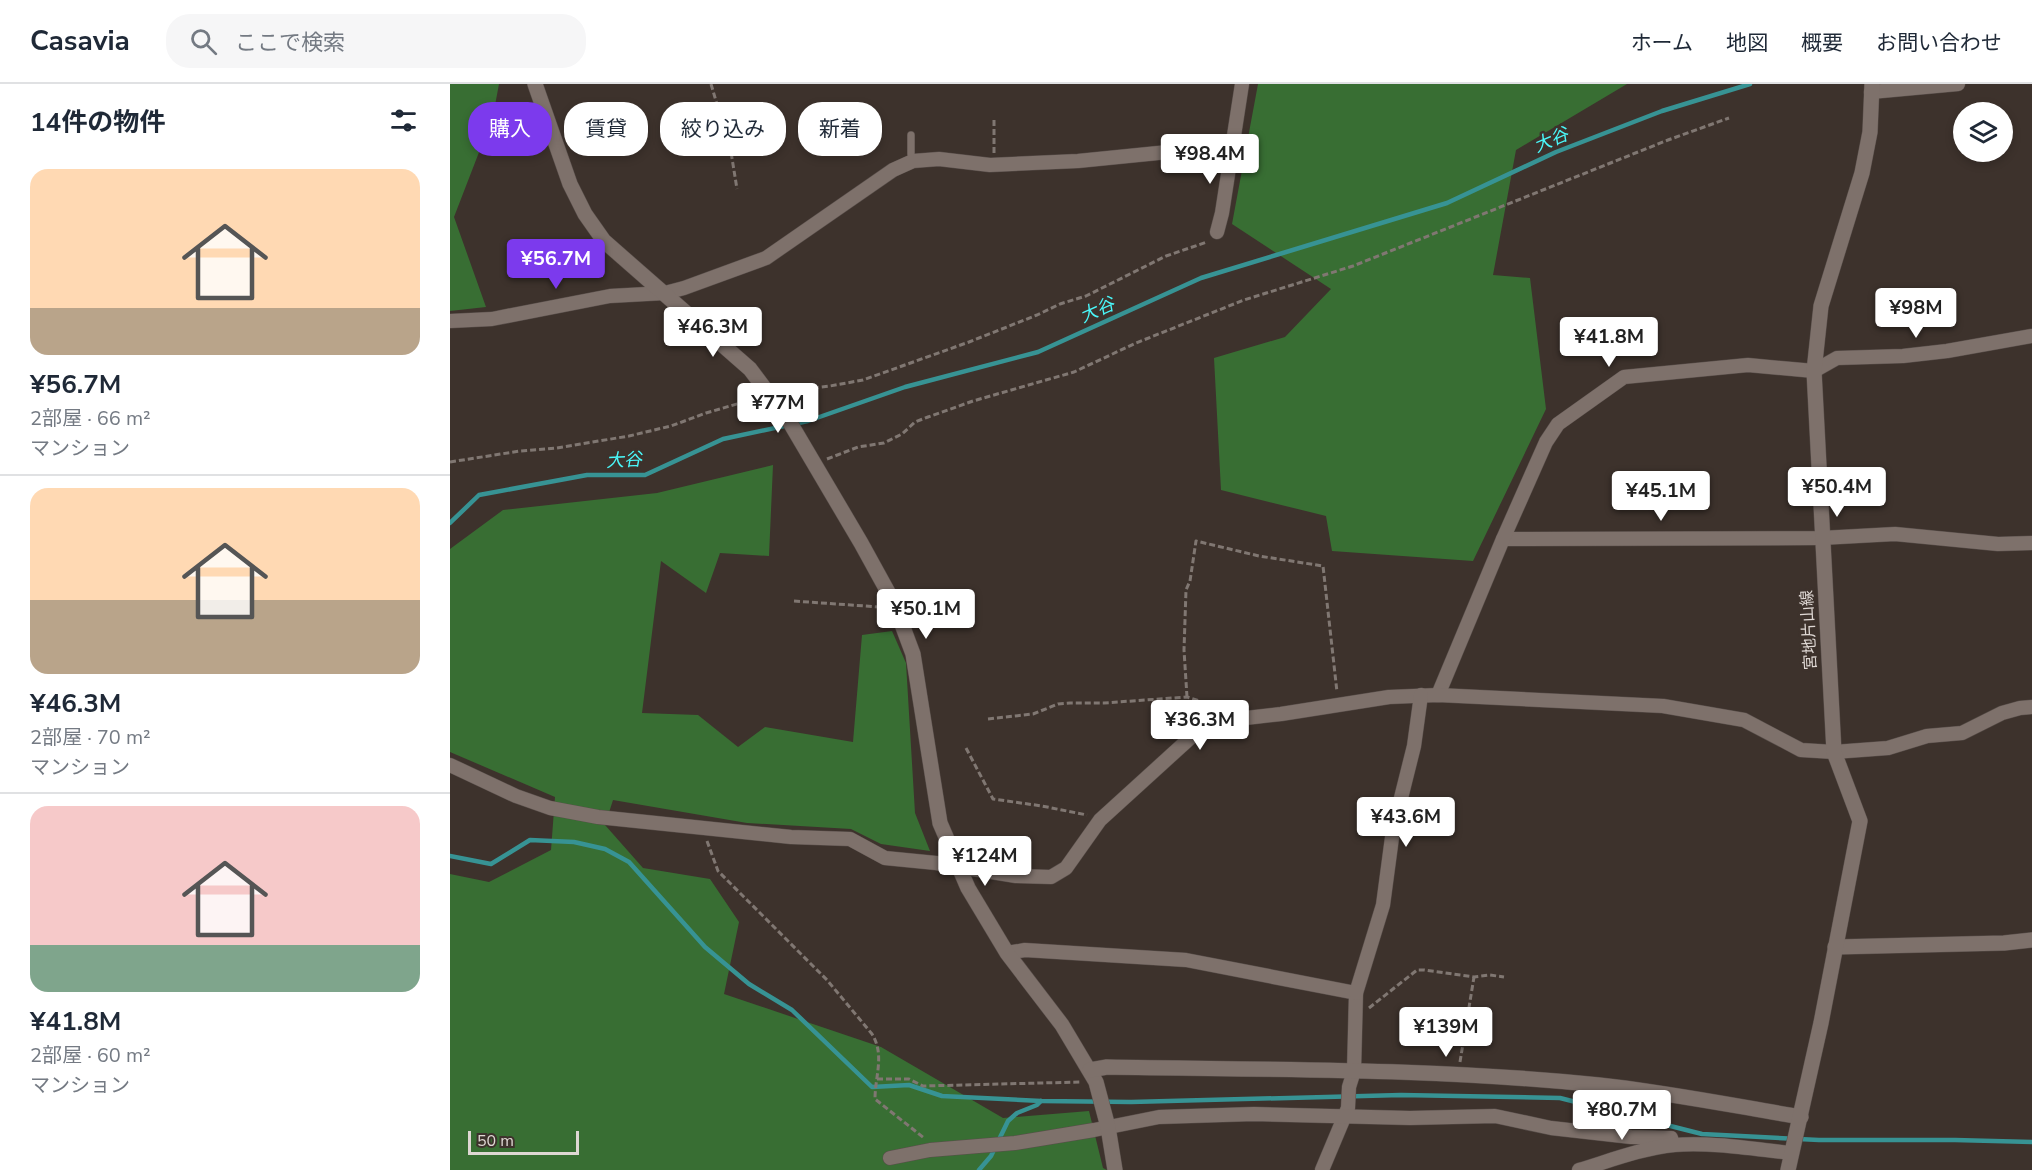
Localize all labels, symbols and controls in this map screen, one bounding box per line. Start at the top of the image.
search box [166,14,586,68]
text: Casavia [30,22,130,60]
icon: search [187,25,220,58]
text: ここで検索 [235,28,345,58]
text: ホーム [1631,29,1693,57]
text: 地図 [1726,29,1768,57]
text: 概要 [1801,29,1843,57]
text: お問い合わせ [1876,29,2002,57]
chip: 購入 [468,102,552,156]
chip: 賃貸 [564,102,648,156]
chip: 絞り込み [660,102,786,156]
chip: 新着 [798,102,882,156]
map controls [1953,102,2013,162]
button: layers [1953,102,2013,162]
icon: filters [387,104,420,137]
text: 14件の物件 [30,105,165,140]
water label: 大谷 [1530,121,1574,158]
pin: ¥98.4M [1161,134,1259,185]
text: ¥98.4M [1175,140,1245,167]
icon: home [171,208,279,316]
pin: ¥56.7M [507,239,605,290]
text: ¥56.7M [521,245,591,272]
pin: ¥98M [1880,288,1952,339]
water label: 大谷 [1076,291,1120,328]
text: ¥98M [1889,294,1943,321]
pin: ¥46.3M [664,307,762,358]
text: ¥46.3M [678,313,748,340]
pin: ¥41.8M [1560,317,1658,368]
text: ¥41.8M [1574,323,1644,350]
text: ¥56.7M [30,367,121,402]
pin: ¥77M [742,383,814,434]
text: ¥77M [751,389,805,416]
text: 2部屋 · 66 m² [30,405,151,432]
text: マンション [30,435,130,462]
water label: 大谷 [605,447,645,473]
pin: ¥50.4M [1788,467,1886,518]
pin: ¥45.1M [1612,471,1710,522]
text: ¥50.4M [1802,473,1872,500]
text: ¥45.1M [1626,477,1696,504]
icon: home [171,527,279,635]
pin: ¥50.1M [877,589,975,640]
street label: 宮地片山線 [1796,589,1822,671]
text: ¥50.1M [891,595,961,622]
text: ¥46.3M [30,686,121,721]
pin: ¥36.3M [1151,700,1249,751]
text: ¥36.3M [1165,706,1235,733]
text: 2部屋 · 70 m² [30,724,151,751]
text: マンション [30,754,130,781]
pin: ¥43.6M [1357,797,1455,848]
text: ¥43.6M [1371,803,1441,830]
pin: ¥124M [943,836,1027,887]
text: ¥124M [952,842,1018,869]
icon: home [171,845,279,953]
text: ¥41.8M [30,1004,121,1039]
pin: ¥139M [1404,1007,1488,1058]
text: ¥139M [1413,1013,1479,1040]
text: 2部屋 · 60 m² [30,1042,151,1069]
text: マンション [30,1072,130,1099]
pin: ¥80.7M [1573,1090,1671,1141]
text: ¥80.7M [1587,1096,1657,1123]
scale bar [468,1128,579,1156]
text: 50 m [477,1130,514,1152]

